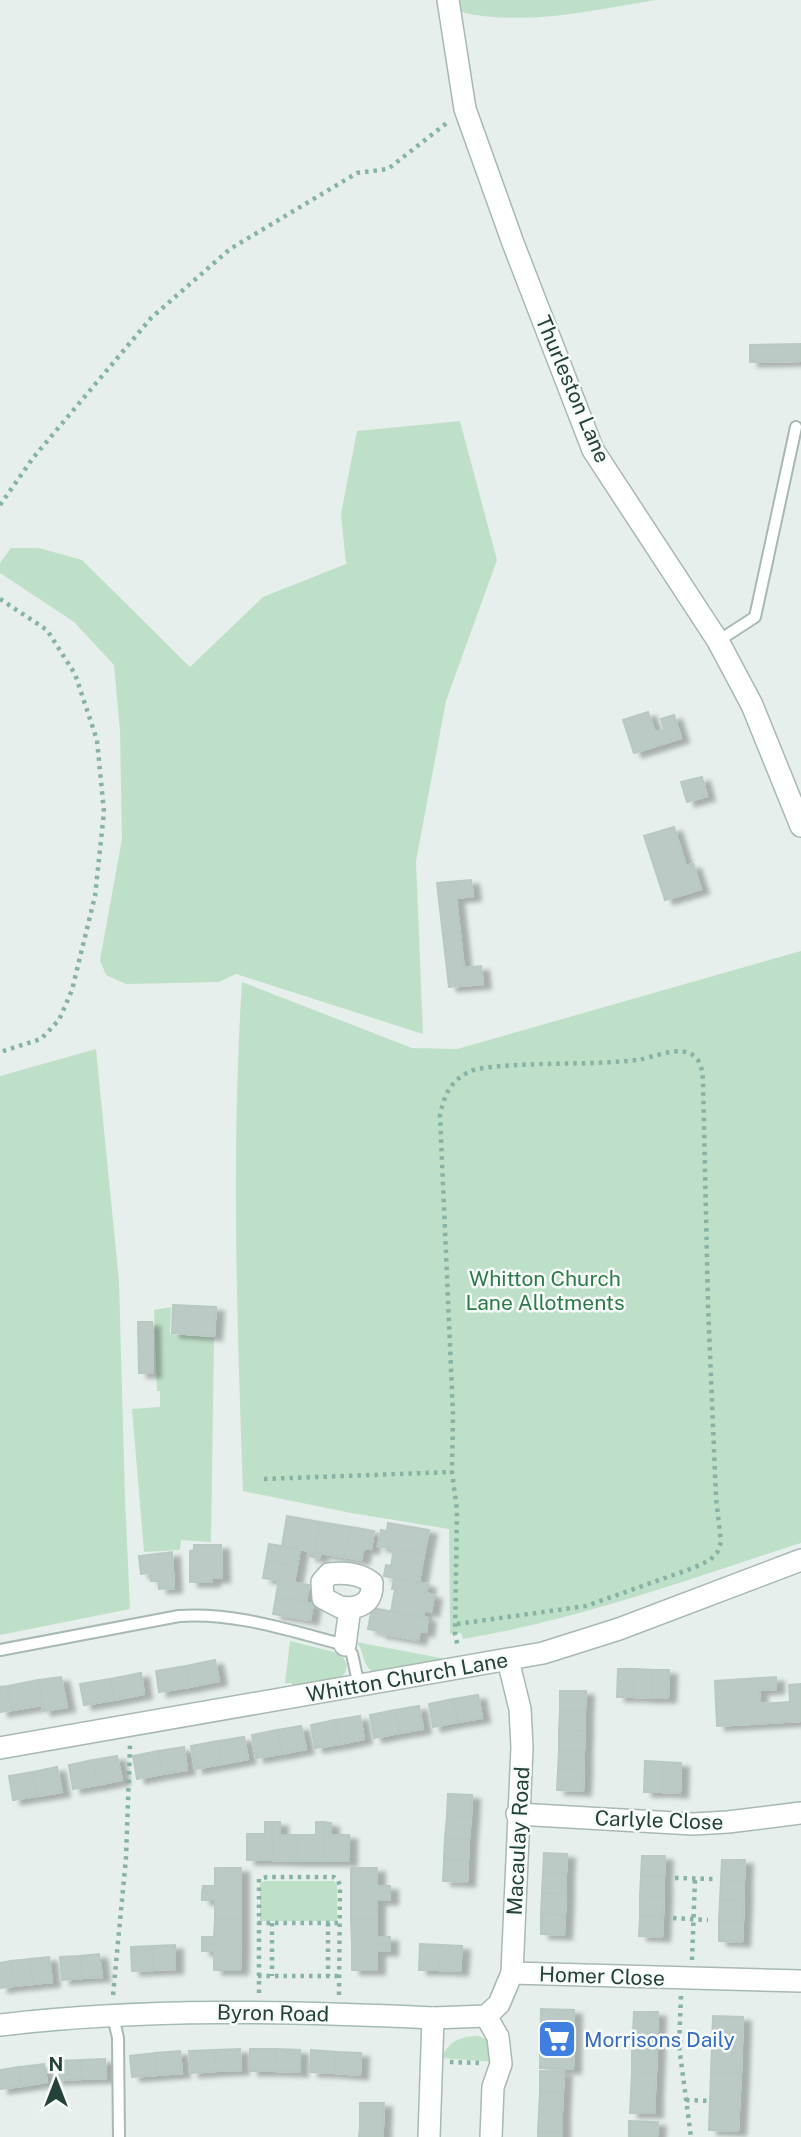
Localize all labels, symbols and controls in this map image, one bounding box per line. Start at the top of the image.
street label: Thurleston Lane [531,312,615,466]
park label: Whitton Church Lane Allotments [465,1266,625,1315]
street label: Whitton Church Lane [304,1647,510,1707]
street label: Macaulay Road [502,1766,534,1916]
street label: Carlyle Close [594,1805,724,1835]
street label: Homer Close [539,1961,665,1991]
street label: Byron Road [217,2000,329,2026]
supermarket icon: Morrisons Daily [536,2018,578,2060]
place label: Morrisons Daily [584,2027,735,2052]
north arrow [21,2046,91,2116]
text: N [49,2053,63,2075]

